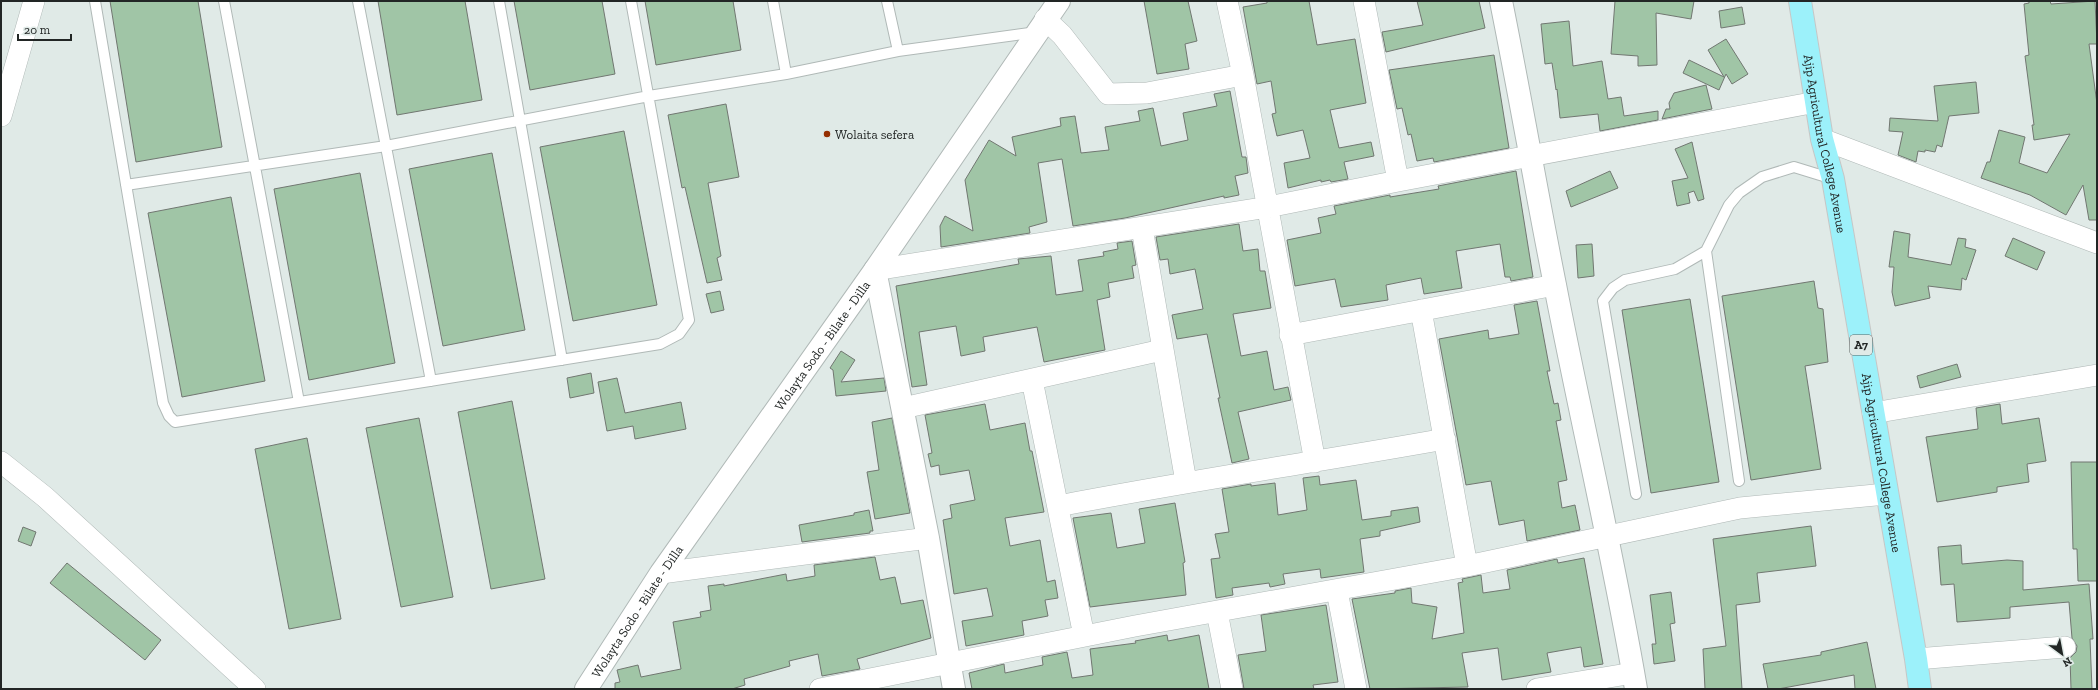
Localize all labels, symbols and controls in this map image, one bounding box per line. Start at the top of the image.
scale bar [18,16,71,42]
text: 20 m [24,23,51,37]
street label: Ajip Agricultural College Avenue [1801,53,1849,234]
place label: Wolaita sefera [835,127,915,142]
marker: Wolaita sefera [822,129,832,139]
street label: Wolayta Sodo - Bilate - Dilla [771,277,874,413]
road number: A7 [1850,335,1872,355]
street label: Ajip Agricultural College Avenue [1859,372,1904,553]
street label: Wolayta Sodo - Bilate - Dilla [589,542,687,680]
north arrow [2042,634,2082,674]
text: N [2060,654,2074,670]

